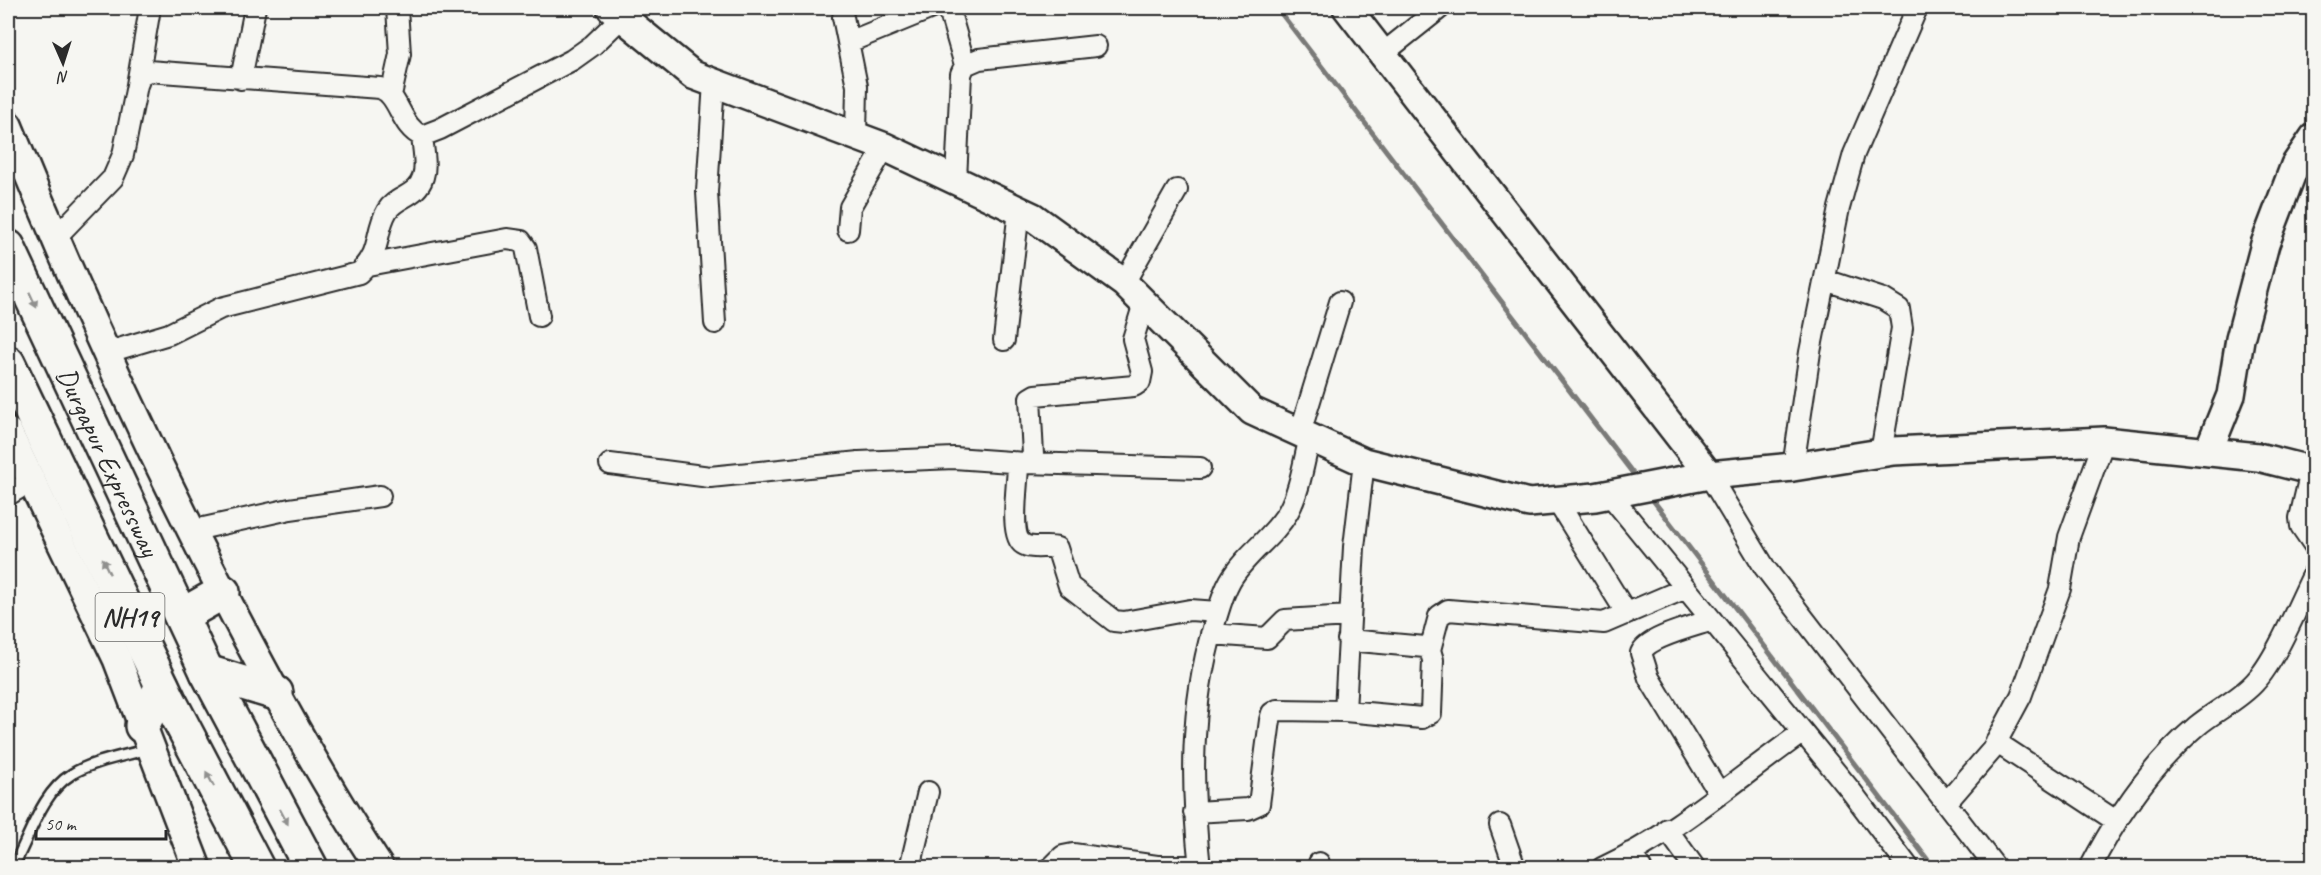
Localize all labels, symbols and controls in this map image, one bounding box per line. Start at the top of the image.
north arrow [33,33,93,93]
text: N [55,67,69,87]
one-way arrow [28,291,37,308]
street label: Durgapur Expressway [49,362,169,564]
one-way arrow [101,558,110,575]
road number: NH19 [96,593,164,641]
one-way arrow [205,770,215,787]
scale bar [36,803,166,841]
one-way arrow [279,808,289,825]
text: 50 m [45,813,78,835]

